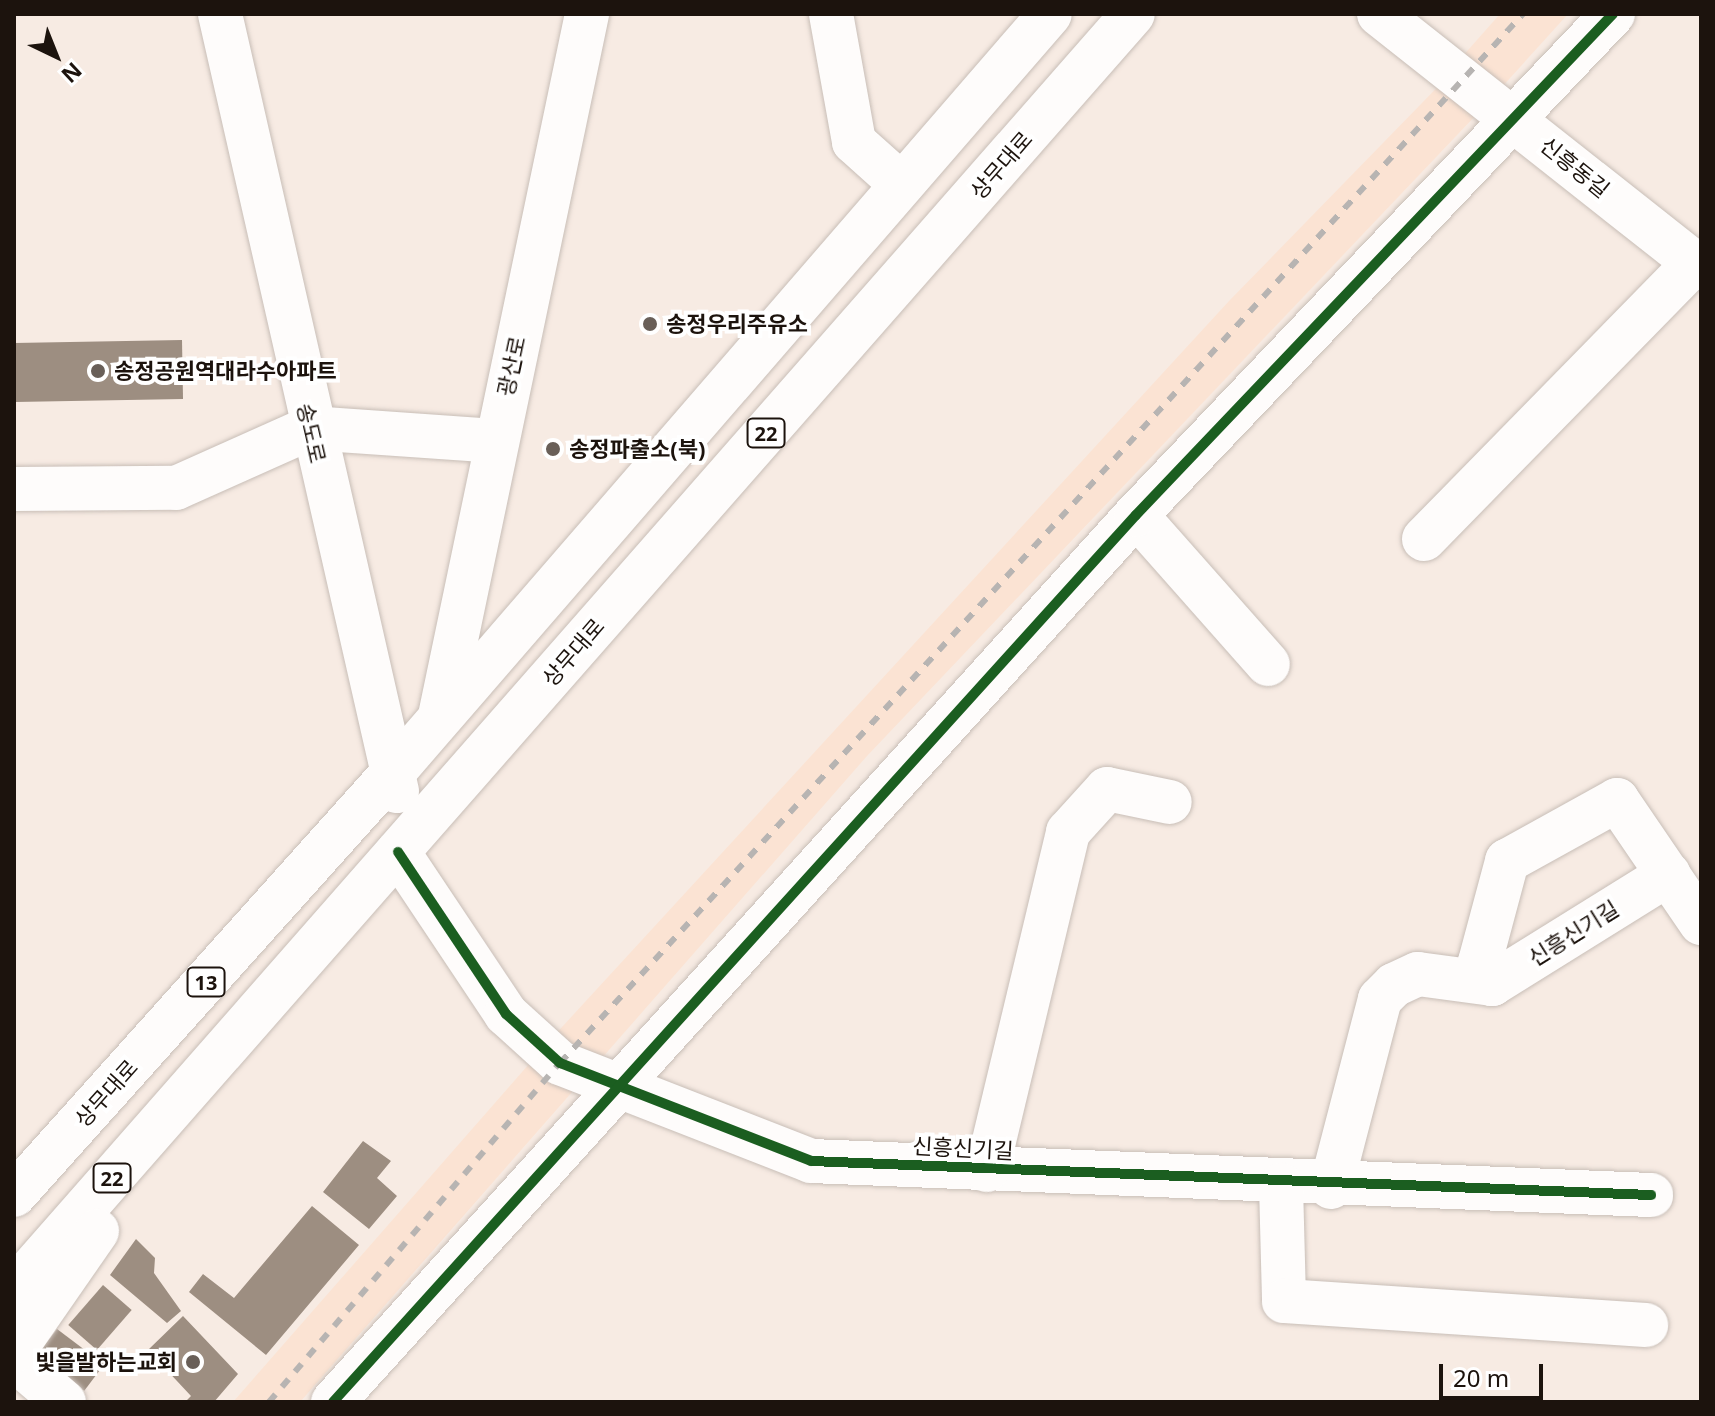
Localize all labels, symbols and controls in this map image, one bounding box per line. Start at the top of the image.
north arrow [16,16,96,96]
text: N [56,56,89,91]
street label: 상무대로 [964,126,1038,204]
street label: 신흥동길 [1535,131,1615,203]
place label: 송정우리주유소 [666,311,808,337]
marker: 송정우리주유소 [641,315,659,333]
street label: 광산로 [492,334,530,398]
place label: 송정공원역대라수아파트 [114,358,337,384]
marker: 송정공원역대라수아파트 [89,362,107,380]
street label: 송도로 [292,400,332,466]
road number: 22 [746,417,786,449]
place label: 송정파출소(북) [569,436,705,462]
marker: 송정파출소(북) [544,440,562,458]
street label: 상무대로 [536,613,610,691]
street label: 신흥신기길 [1523,895,1623,971]
road number: 13 [186,966,226,998]
street label: 상무대로 [69,1054,143,1132]
street label: 신흥신기길 [912,1132,1014,1164]
road number: 22 [92,1162,132,1194]
scale bar [1443,1348,1547,1398]
place label: 빛을발하는교회 [35,1349,177,1375]
marker: 빛을발하는교회 [184,1353,202,1371]
text: 20 m [1453,1361,1509,1394]

